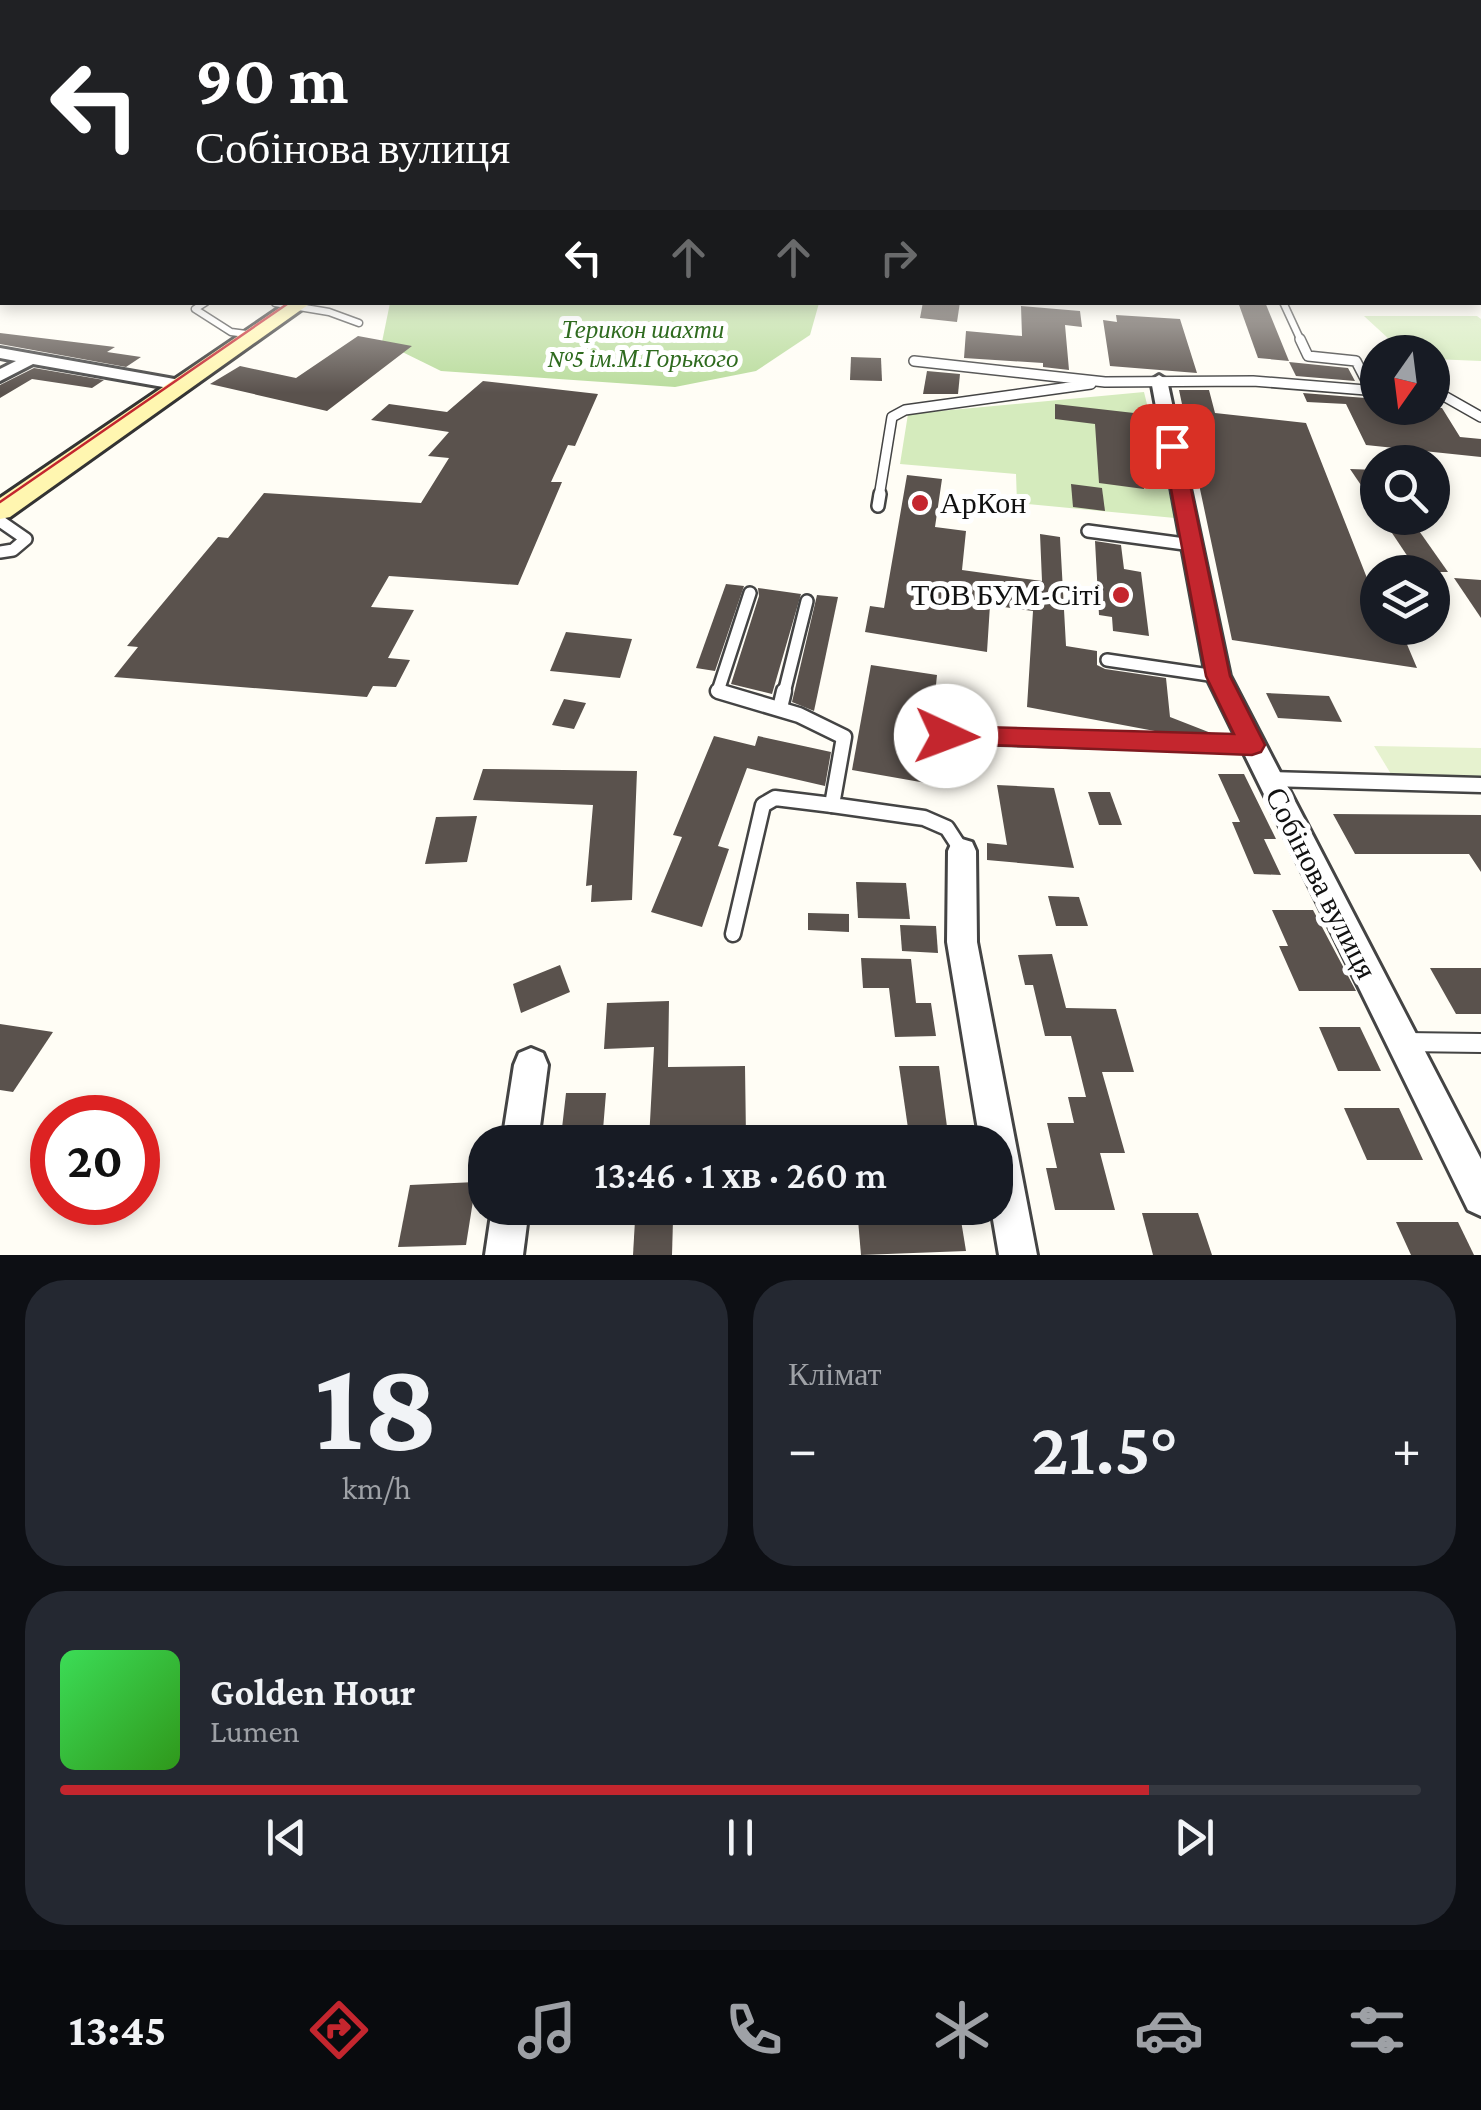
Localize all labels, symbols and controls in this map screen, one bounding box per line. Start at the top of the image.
icon: left [30,40,160,170]
text: 90 m [195,40,348,118]
text: Собінова вулиця [195,123,510,173]
icon: left [556,230,611,285]
icon: ahead [661,230,716,285]
icon: ahead [766,230,821,285]
icon: right [871,230,926,285]
park label: Терикон шахти №5 ім.М.Горького [547,316,739,372]
north arrow [1360,335,1450,425]
map controls [1360,335,1450,645]
pin [1130,404,1215,489]
icon: arrive [1145,419,1200,474]
button: search [1360,445,1450,535]
place label: АрКон [940,486,1026,519]
marker: АрКон [909,492,931,514]
button: layers [1360,555,1450,645]
place label: ТОВ БУМ-Сіті [911,578,1101,611]
marker: ТОВ БУМ-Сіті [1110,584,1132,606]
position arrow [894,684,998,788]
street label: Собінова вулиця [1259,782,1384,984]
speed limit sign: 20 [30,1095,160,1225]
text: 13:46 · 1 хв · 260 m [594,1154,887,1196]
text: 18 [314,1332,439,1477]
text: Клімат [788,1356,882,1392]
text: 21.5° [1031,1407,1178,1490]
text: − [788,1418,817,1479]
text: + [1392,1418,1421,1479]
text: km/h [342,1470,411,1506]
text: Golden Hour [210,1671,416,1713]
text: Lumen [210,1713,300,1749]
icon: previous [259,1810,314,1865]
icon: pause [713,1810,768,1865]
icon: next [1167,1810,1222,1865]
icon: directions [304,1995,374,2065]
icon: music [512,1995,582,2065]
icon: phone [719,1995,789,2065]
icon: climate [927,1995,997,2065]
icon: car [1134,1995,1204,2065]
icon: filters [1342,1995,1412,2065]
text: 13:45 [69,2005,166,2055]

